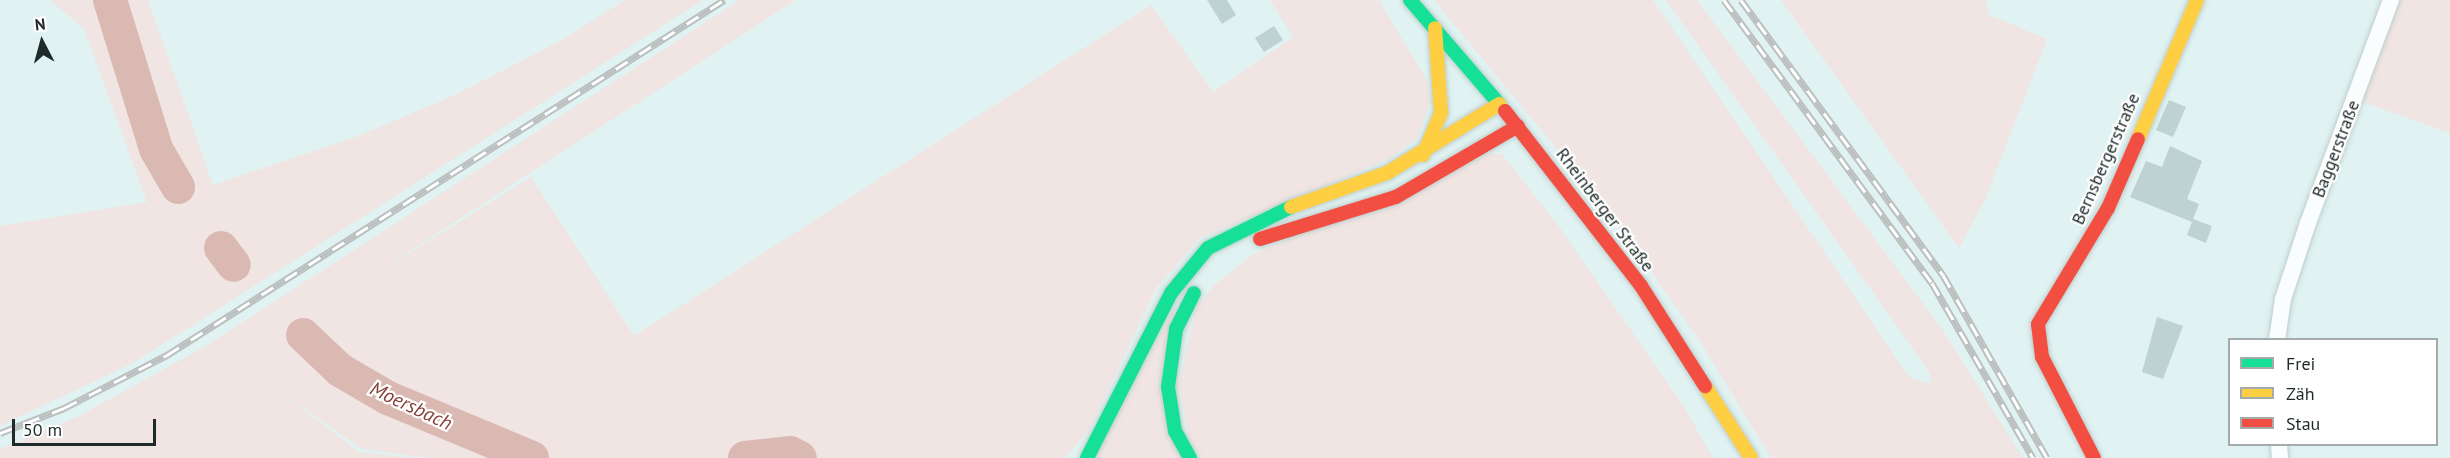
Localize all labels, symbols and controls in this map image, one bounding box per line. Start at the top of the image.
north arrow [12,12,72,72]
text: N [34,14,46,35]
street label: Bernsbergerstraße [2067,90,2145,228]
street label: Baggerstraße [2308,97,2364,201]
street label: Rheinberger Straße [1551,144,1659,276]
legend [2228,338,2438,446]
text: Frei [2286,352,2315,375]
water label: Moersbach [366,377,456,435]
text: Zäh [2286,382,2315,405]
scale bar [15,407,159,445]
text: Stau [2286,412,2320,435]
text: 50 m [23,418,62,441]

